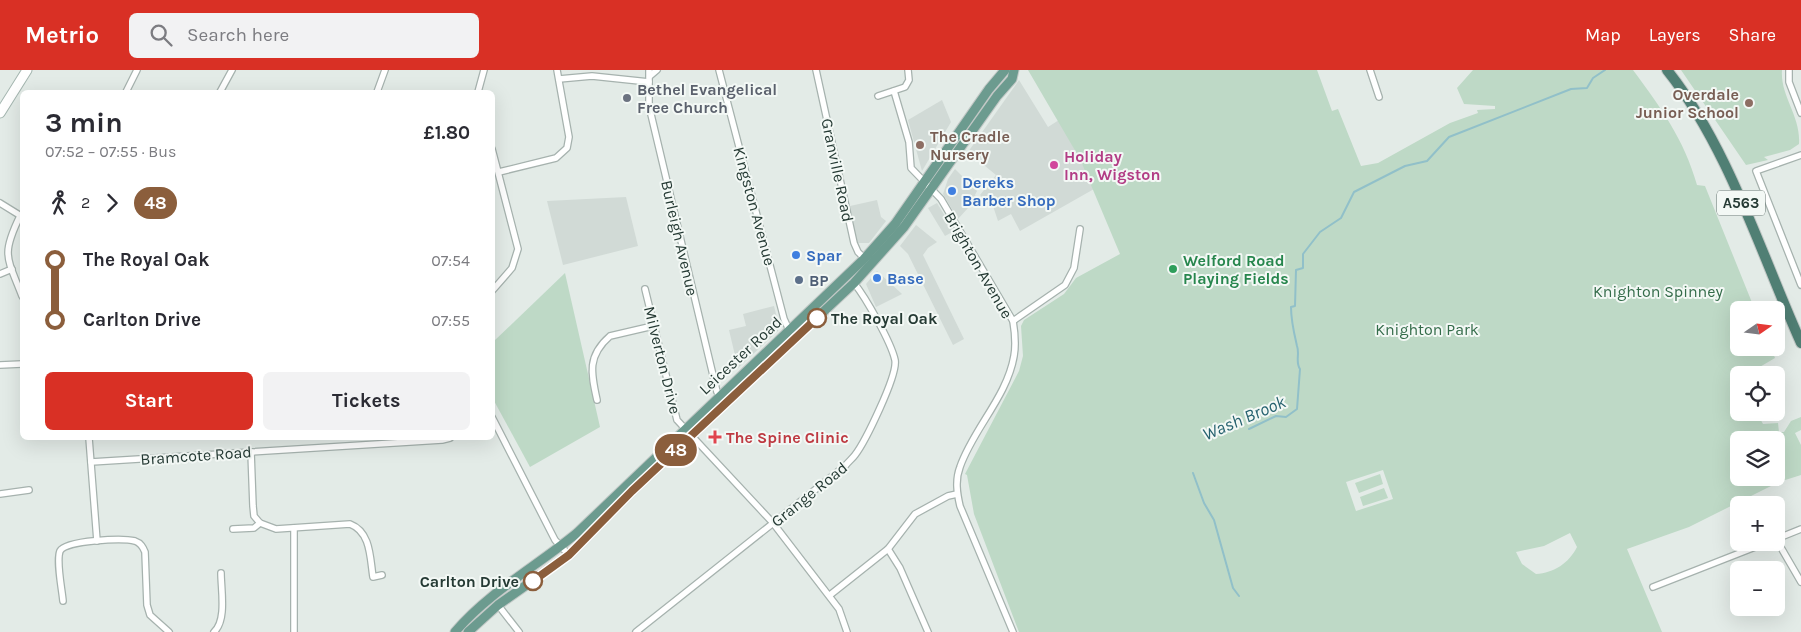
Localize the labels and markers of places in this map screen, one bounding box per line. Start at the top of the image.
place label: Bethel Evangelical Free Church [637,80,777,117]
place label: Overdale Junior School [1636,85,1739,122]
marker: Bethel Evangelical Free Church [621,92,633,104]
marker: Overdale Junior School [1743,97,1755,109]
place label: The Cradle Nursery [930,127,1010,164]
marker: The Cradle Nursery [914,139,926,151]
place label: Holiday Inn, Wigston [1064,147,1160,184]
marker: Holiday Inn, Wigston [1048,159,1060,171]
place label: Dereks Barber Shop [962,173,1056,210]
marker: Dereks Barber Shop [946,185,958,197]
place label: Spar [806,246,842,265]
marker: Spar [790,249,802,261]
place label: Welford Road Playing Fields [1183,251,1289,288]
marker: Welford Road Playing Fields [1167,263,1179,275]
place label: Base [887,269,924,288]
place label: BP [809,271,829,290]
marker: Base [871,272,883,284]
marker: BP [793,274,805,286]
marker: The Royal Oak [807,308,827,328]
place label: The Royal Oak [831,309,938,328]
place label: The Spine Clinic [726,428,849,447]
marker: The Spine Clinic [708,430,722,444]
marker: Carlton Drive [523,571,543,591]
place label: Carlton Drive [420,572,519,591]

